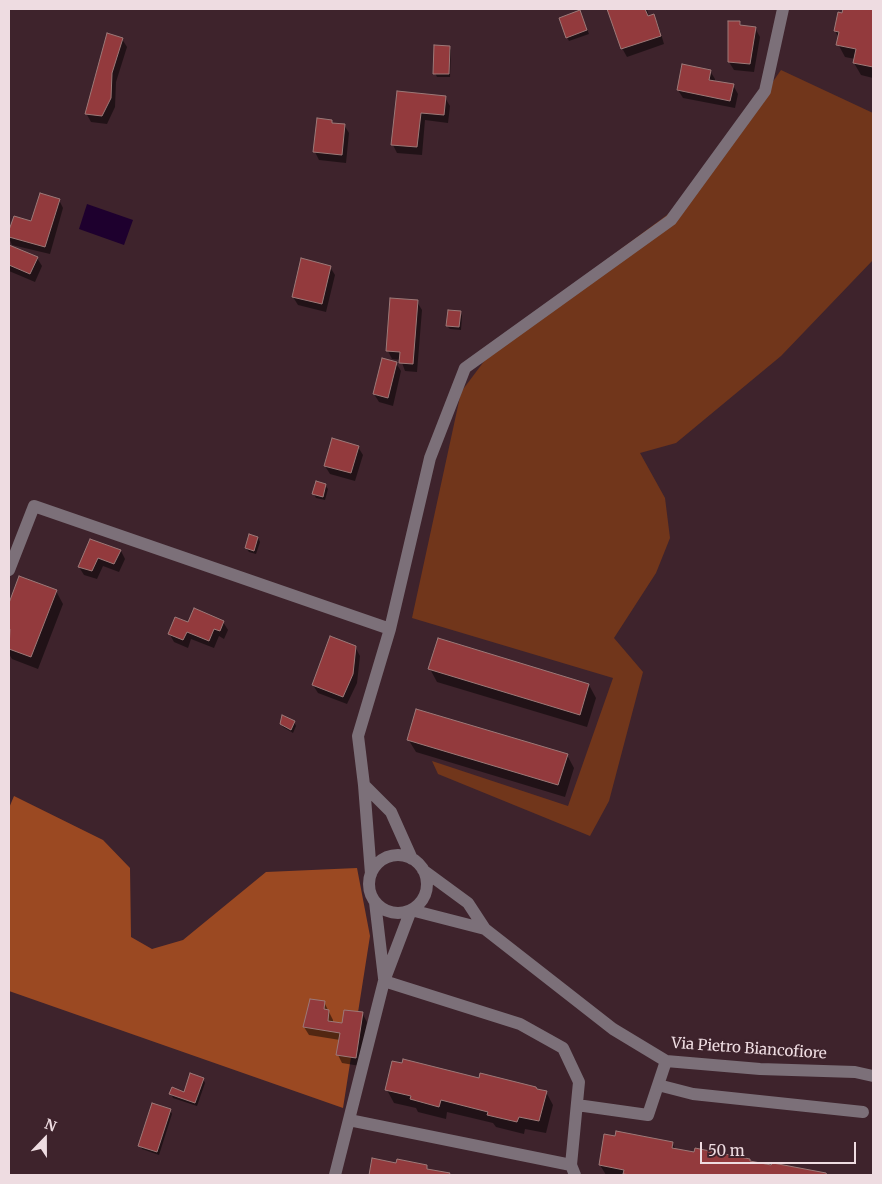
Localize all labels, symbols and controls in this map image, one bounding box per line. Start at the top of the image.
street label: Via Pietro Biancofiore [671,1035,827,1063]
north arrow [20,1114,70,1164]
text: N [42,1115,59,1136]
scale bar [702,1132,858,1164]
text: 50 m [708,1141,745,1160]

